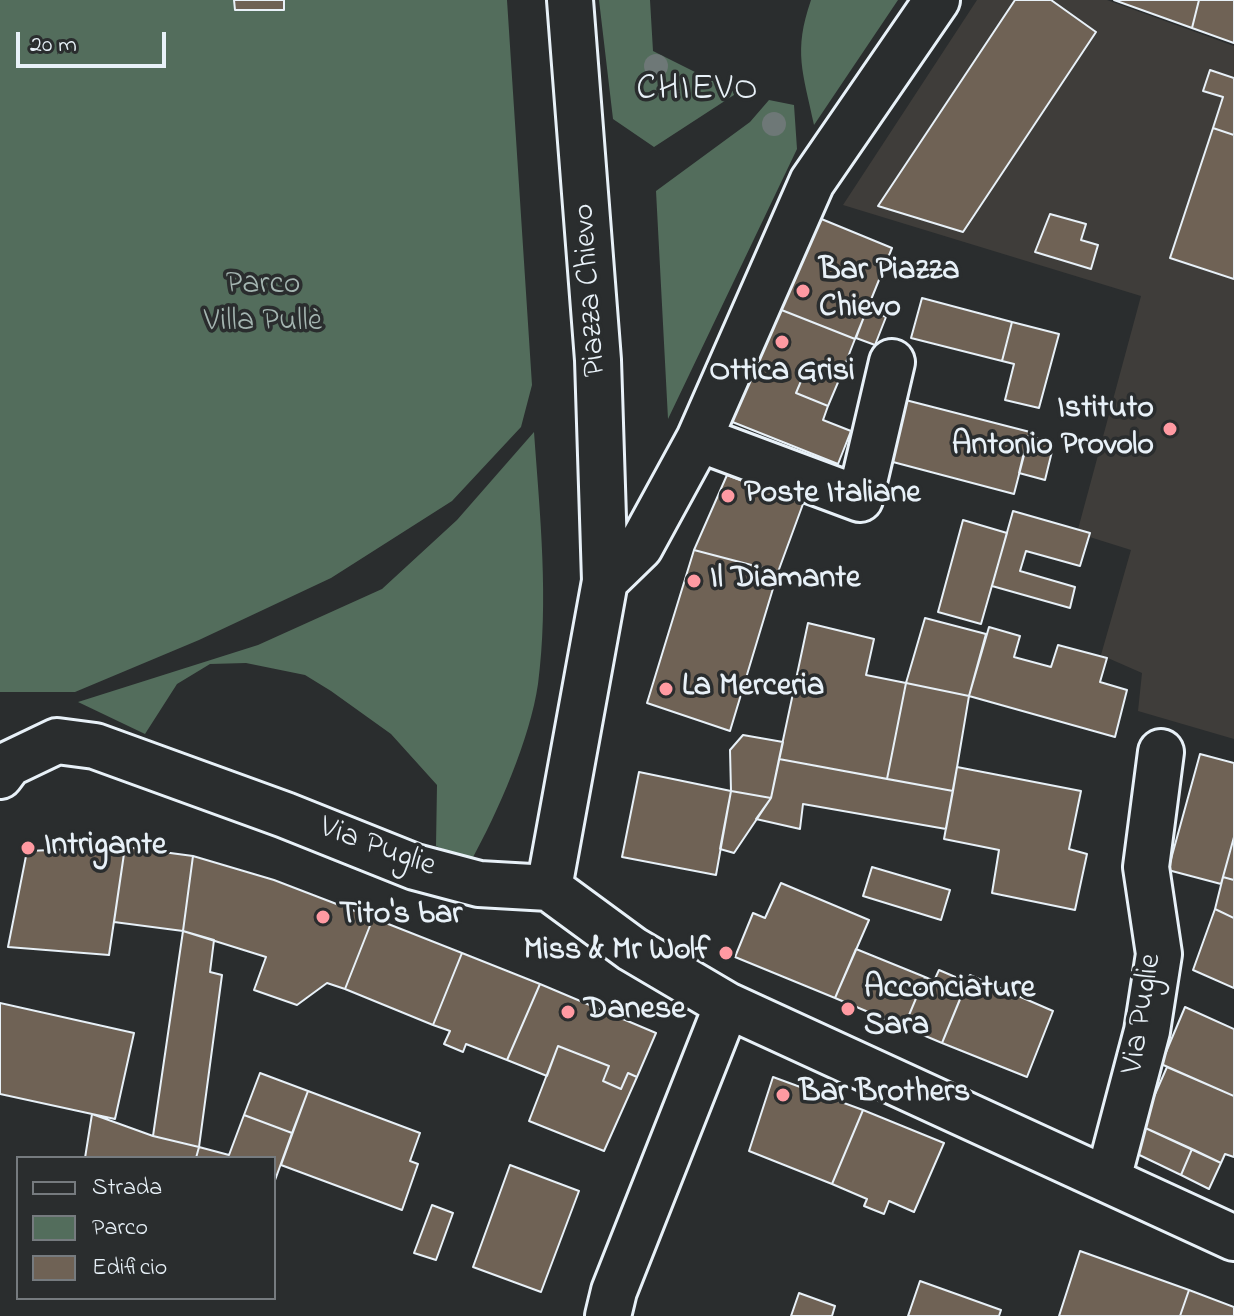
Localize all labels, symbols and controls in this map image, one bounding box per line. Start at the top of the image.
scale bar [20,16,170,66]
text: 20 m [30,28,77,63]
district label: CHIEVO [636,70,760,114]
street label: Piazza Chievo [567,202,617,378]
place label: Bar Piazza Chievo [819,254,959,329]
park label: Parco Villa Pullè [204,268,322,343]
marker: Bar Piazza Chievo [794,282,812,300]
marker: Ottica Grisi [773,333,791,351]
place label: Ottica Grisi [709,355,855,393]
place label: Istituto Antonio Provolo [952,392,1154,467]
marker: Istituto Antonio Provolo [1161,420,1179,438]
place label: Poste Italiane [744,477,921,515]
marker: Poste Italiane [719,487,737,505]
place label: Il Diamante [710,562,860,600]
marker: Il Diamante [685,572,703,590]
place label: La Merceria [682,670,824,708]
marker: La Merceria [657,680,675,698]
street label: Via Puglie [314,810,440,888]
place label: Intrigante [44,829,166,867]
marker: Intrigante [19,839,37,857]
place label: Tito's bar [339,898,462,936]
marker: Tito's bar [314,908,332,926]
place label: Miss & Mr Wolf [524,934,710,972]
marker: Miss & Mr Wolf [717,944,735,962]
street label: Via Puglie [1116,951,1172,1077]
place label: Acconciature Sara [864,972,1035,1047]
place label: Danese [584,993,686,1031]
marker: Acconciature Sara [839,1000,857,1018]
marker: Danese [559,1003,577,1021]
place label: Bar Brothers [799,1076,970,1114]
marker: Bar Brothers [774,1086,792,1104]
legend [16,1156,276,1300]
text: Strada [92,1171,162,1206]
text: Parco [92,1211,148,1246]
text: Edificio [92,1251,167,1286]

